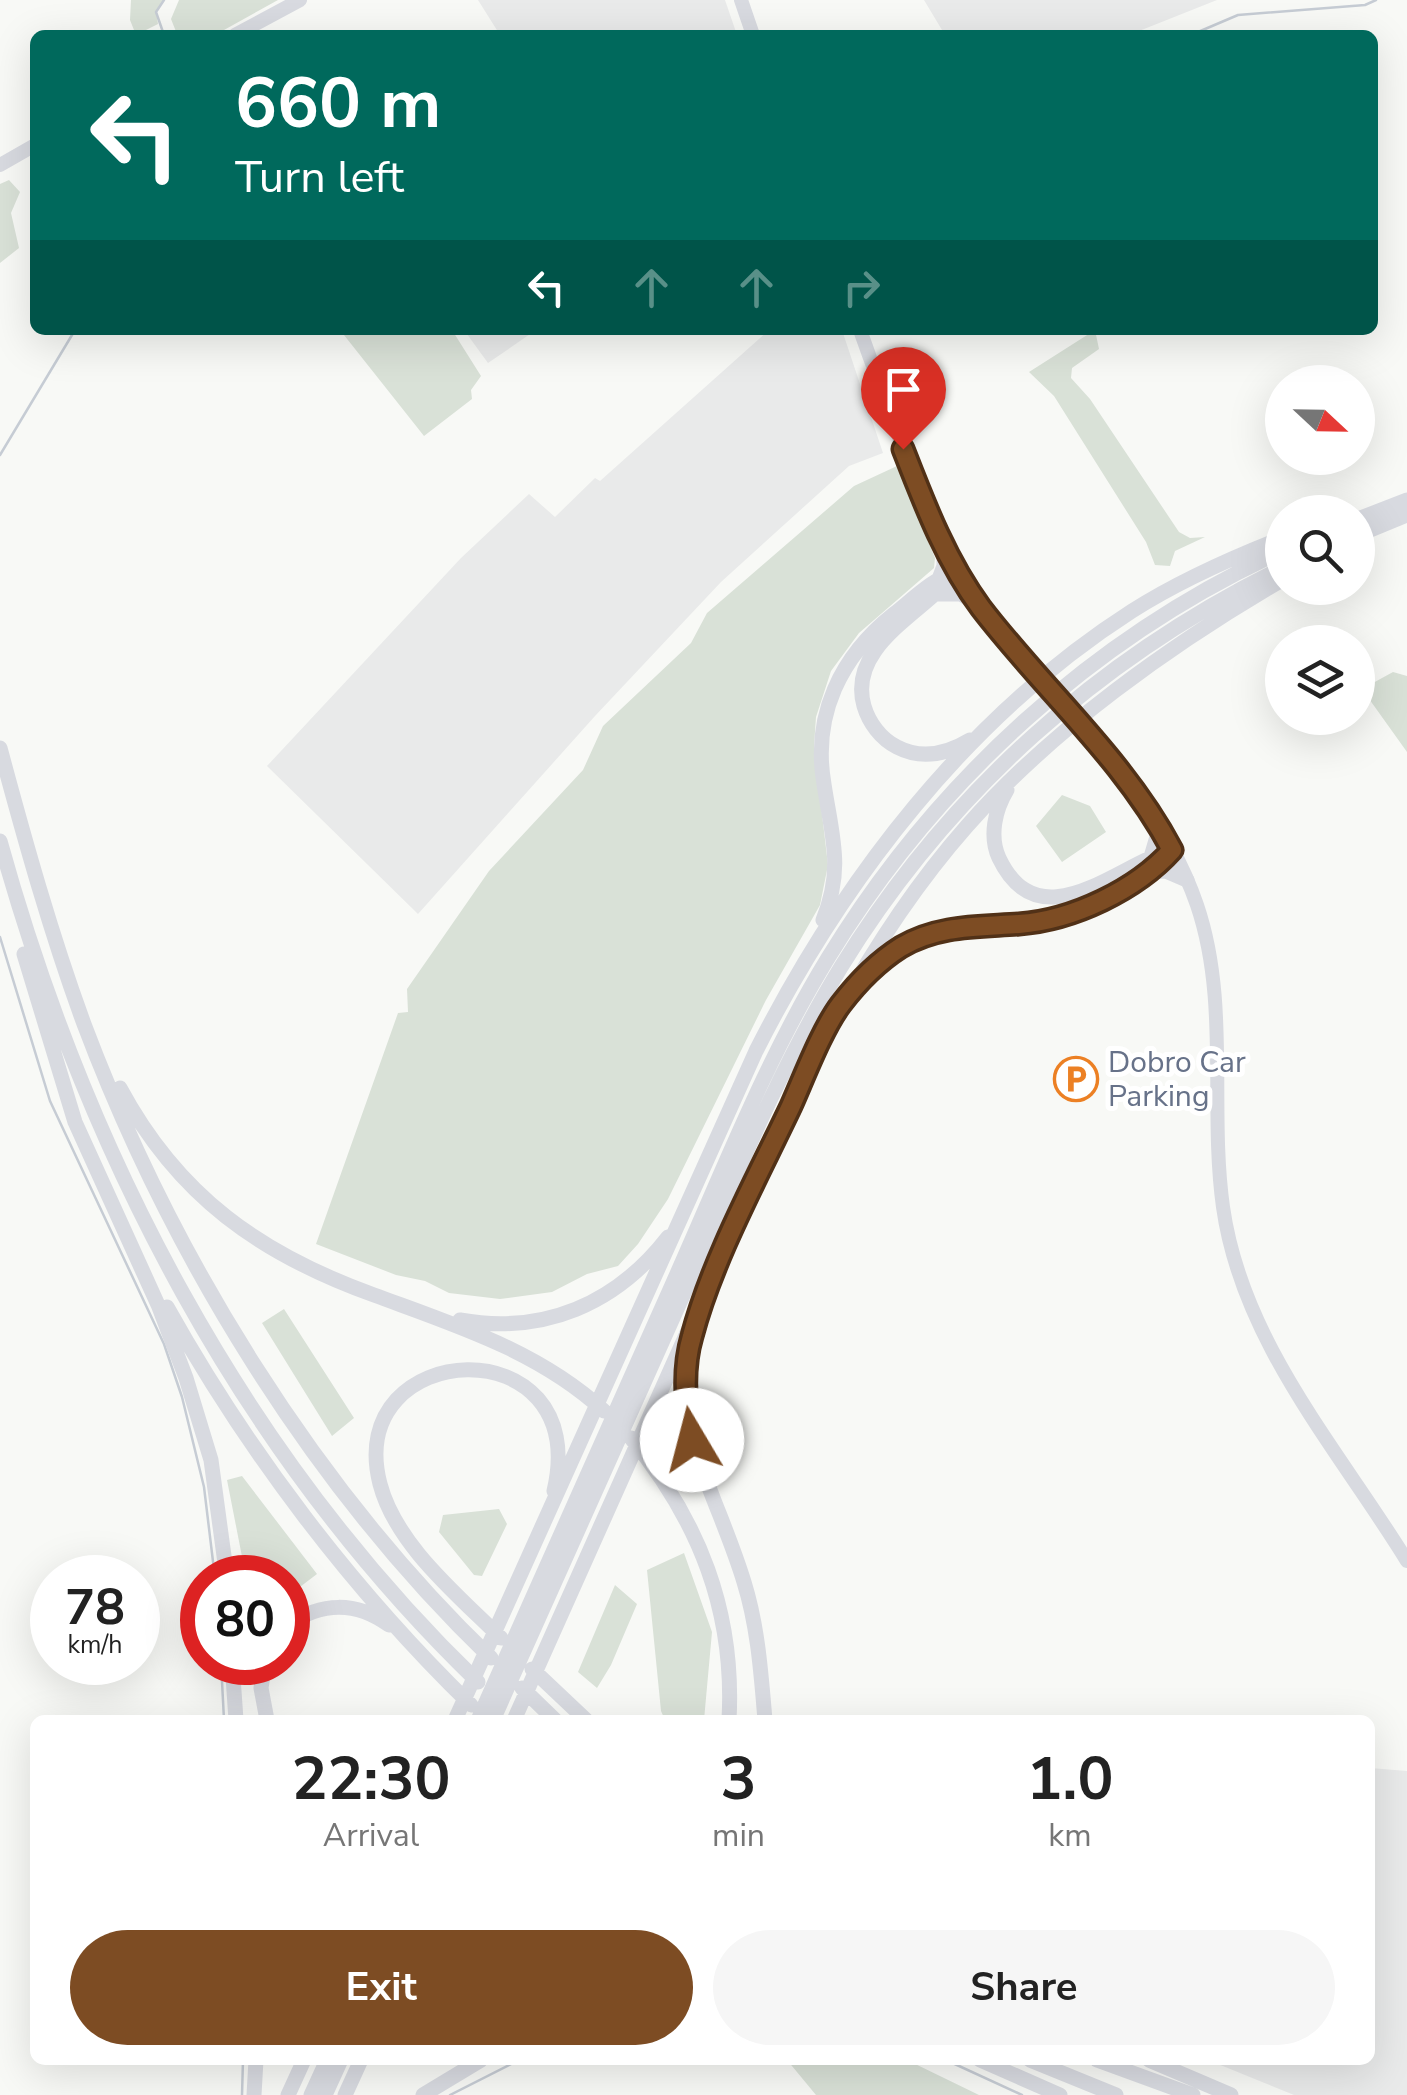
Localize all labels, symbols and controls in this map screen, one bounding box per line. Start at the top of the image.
text: 660 m [235,56,441,152]
icon: left [70,70,200,200]
text: Turn left [235,147,404,208]
icon: left [519,260,574,315]
icon: ahead [624,260,679,315]
icon: ahead [729,260,784,315]
icon: right [834,260,889,315]
pin [861,347,946,450]
icon: arrive [876,362,931,417]
north arrow [1265,365,1375,475]
map controls [1265,365,1375,735]
button: search [1265,495,1375,605]
button: layers [1265,625,1375,735]
place label: Dobro Car Parking [1108,1042,1246,1117]
parking icon: Dobro Car Parking [1053,1056,1099,1102]
position arrow [640,1388,744,1492]
speed limit sign: 80 [180,1555,310,1685]
text: 78 [65,1573,125,1642]
text: km/h [67,1628,123,1662]
text: 22:30 [292,1738,450,1820]
text: 3 [720,1738,756,1820]
text: 1.0 [1027,1738,1113,1820]
text: Arrival [323,1814,419,1857]
text: min [712,1814,765,1857]
text: km [1048,1814,1092,1857]
button: Exit [70,1930,693,2045]
button: Share [713,1930,1335,2045]

